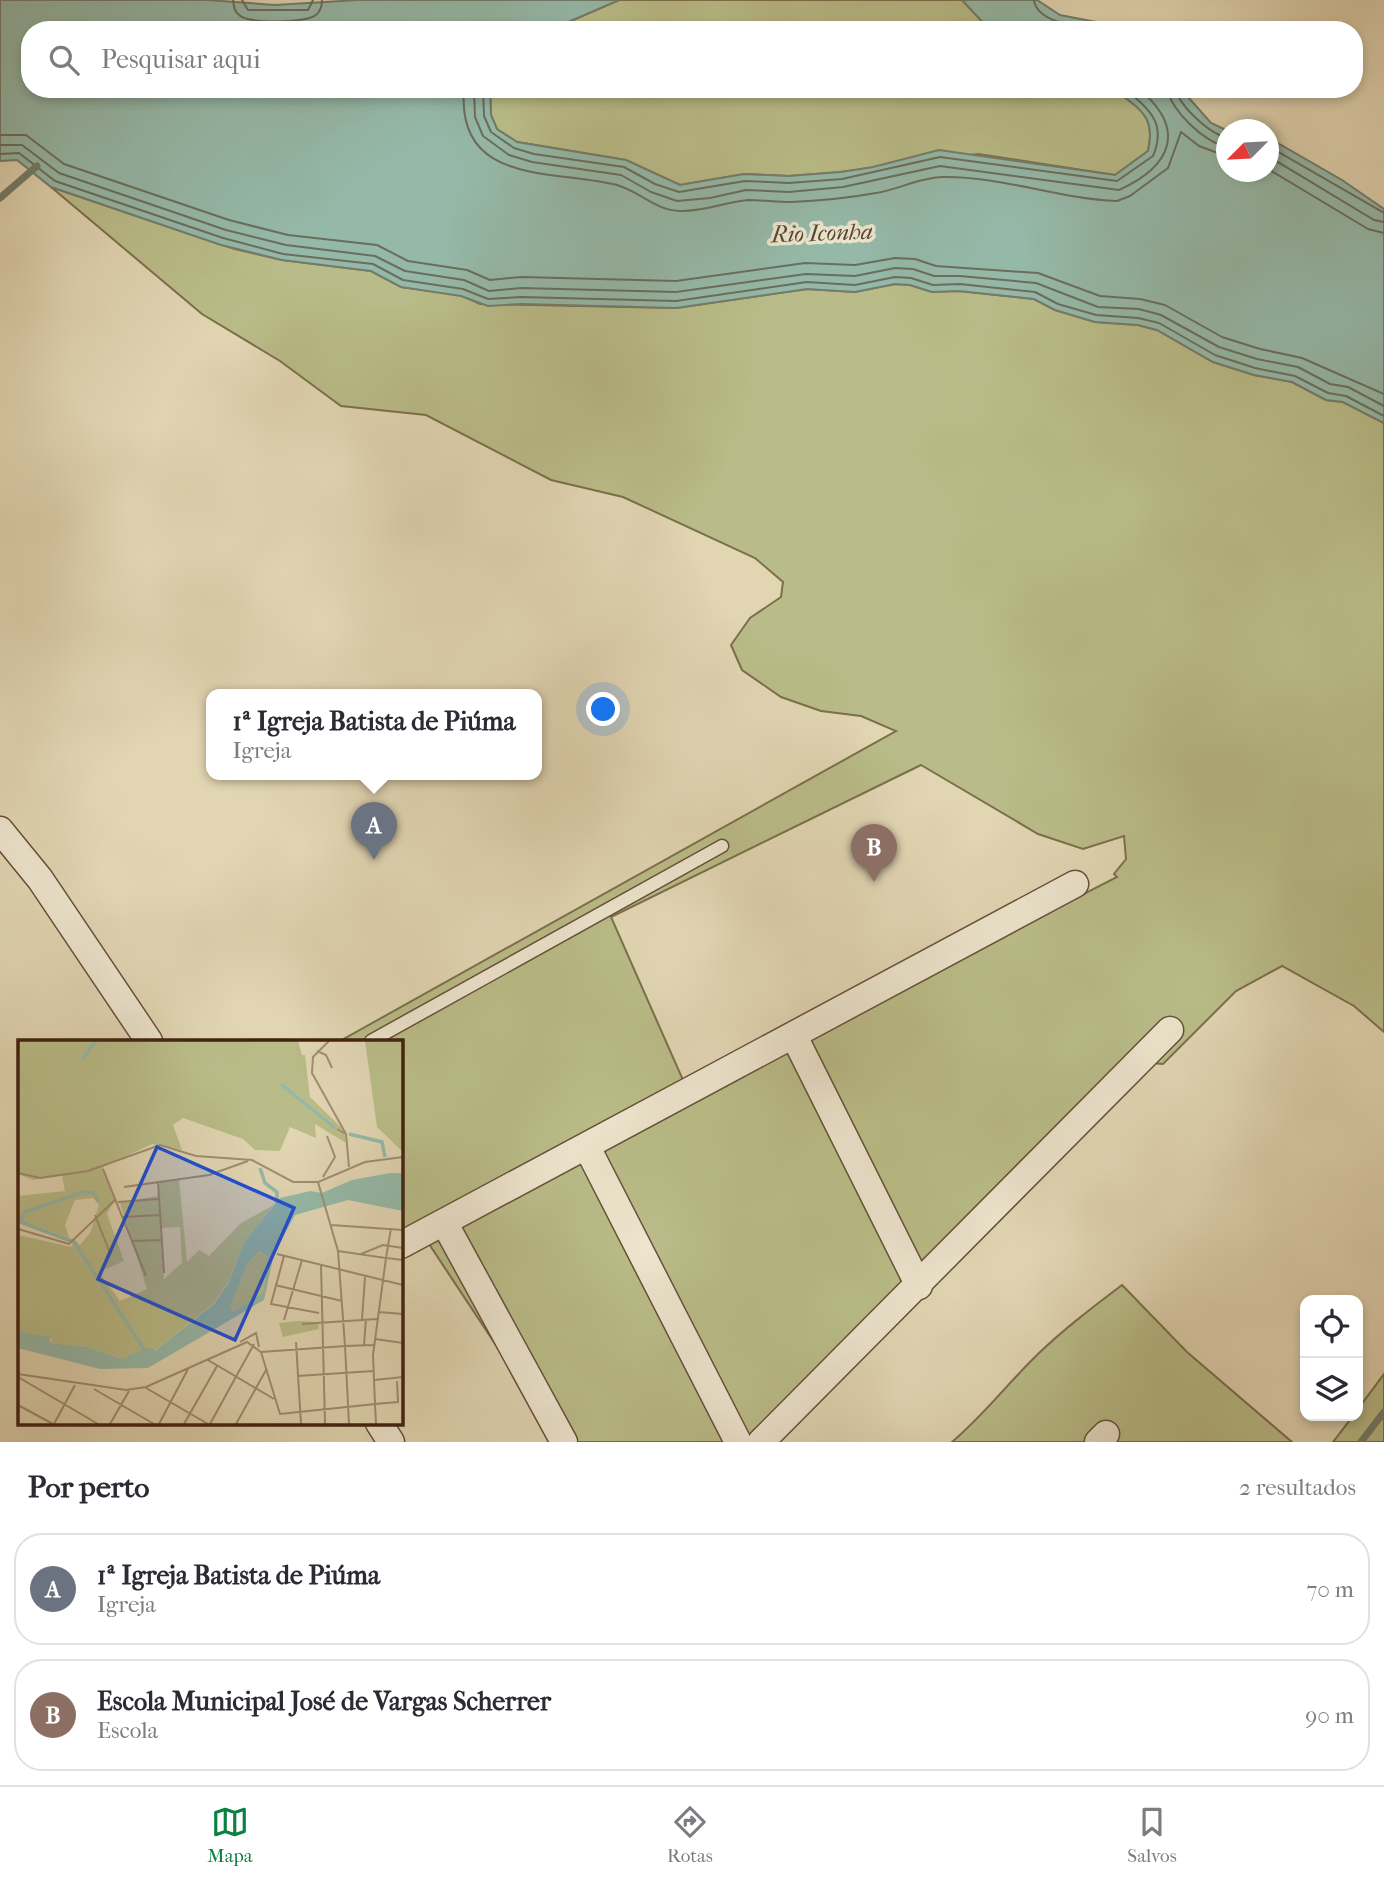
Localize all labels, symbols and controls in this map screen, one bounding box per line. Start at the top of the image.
search box [21,21,1363,98]
icon: search [45,41,83,79]
text: Pesquisar aqui [101,44,261,75]
north arrow [1216,119,1279,182]
water label: Rio Iconha [769,218,873,248]
popup [206,689,542,780]
your location [586,692,620,726]
text: 1ª Igreja Batista de Piúma [233,706,515,737]
text: Igreja [233,737,291,764]
pin: A [351,802,397,860]
pin: B [851,824,897,882]
inset map [18,1040,402,1424]
map controls [1300,1295,1363,1421]
button: locate [1300,1295,1363,1358]
button: layers [1300,1358,1363,1421]
text: Por perto [28,1470,150,1505]
text: 2 resultados [1239,1474,1356,1501]
text: 1ª Igreja Batista de Piúma [97,1560,380,1591]
text: A [46,1576,60,1603]
text: 70 m [1306,1576,1354,1603]
text: Igreja [97,1591,156,1618]
text: Escola Municipal José de Vargas Scherrer [97,1686,551,1717]
text: B [46,1702,60,1729]
text: 90 m [1305,1702,1354,1729]
text: Escola [97,1717,158,1744]
tab: Mapa [207,1803,253,1867]
tab: Rotas [667,1803,713,1867]
tab: Salvos [1127,1803,1177,1867]

